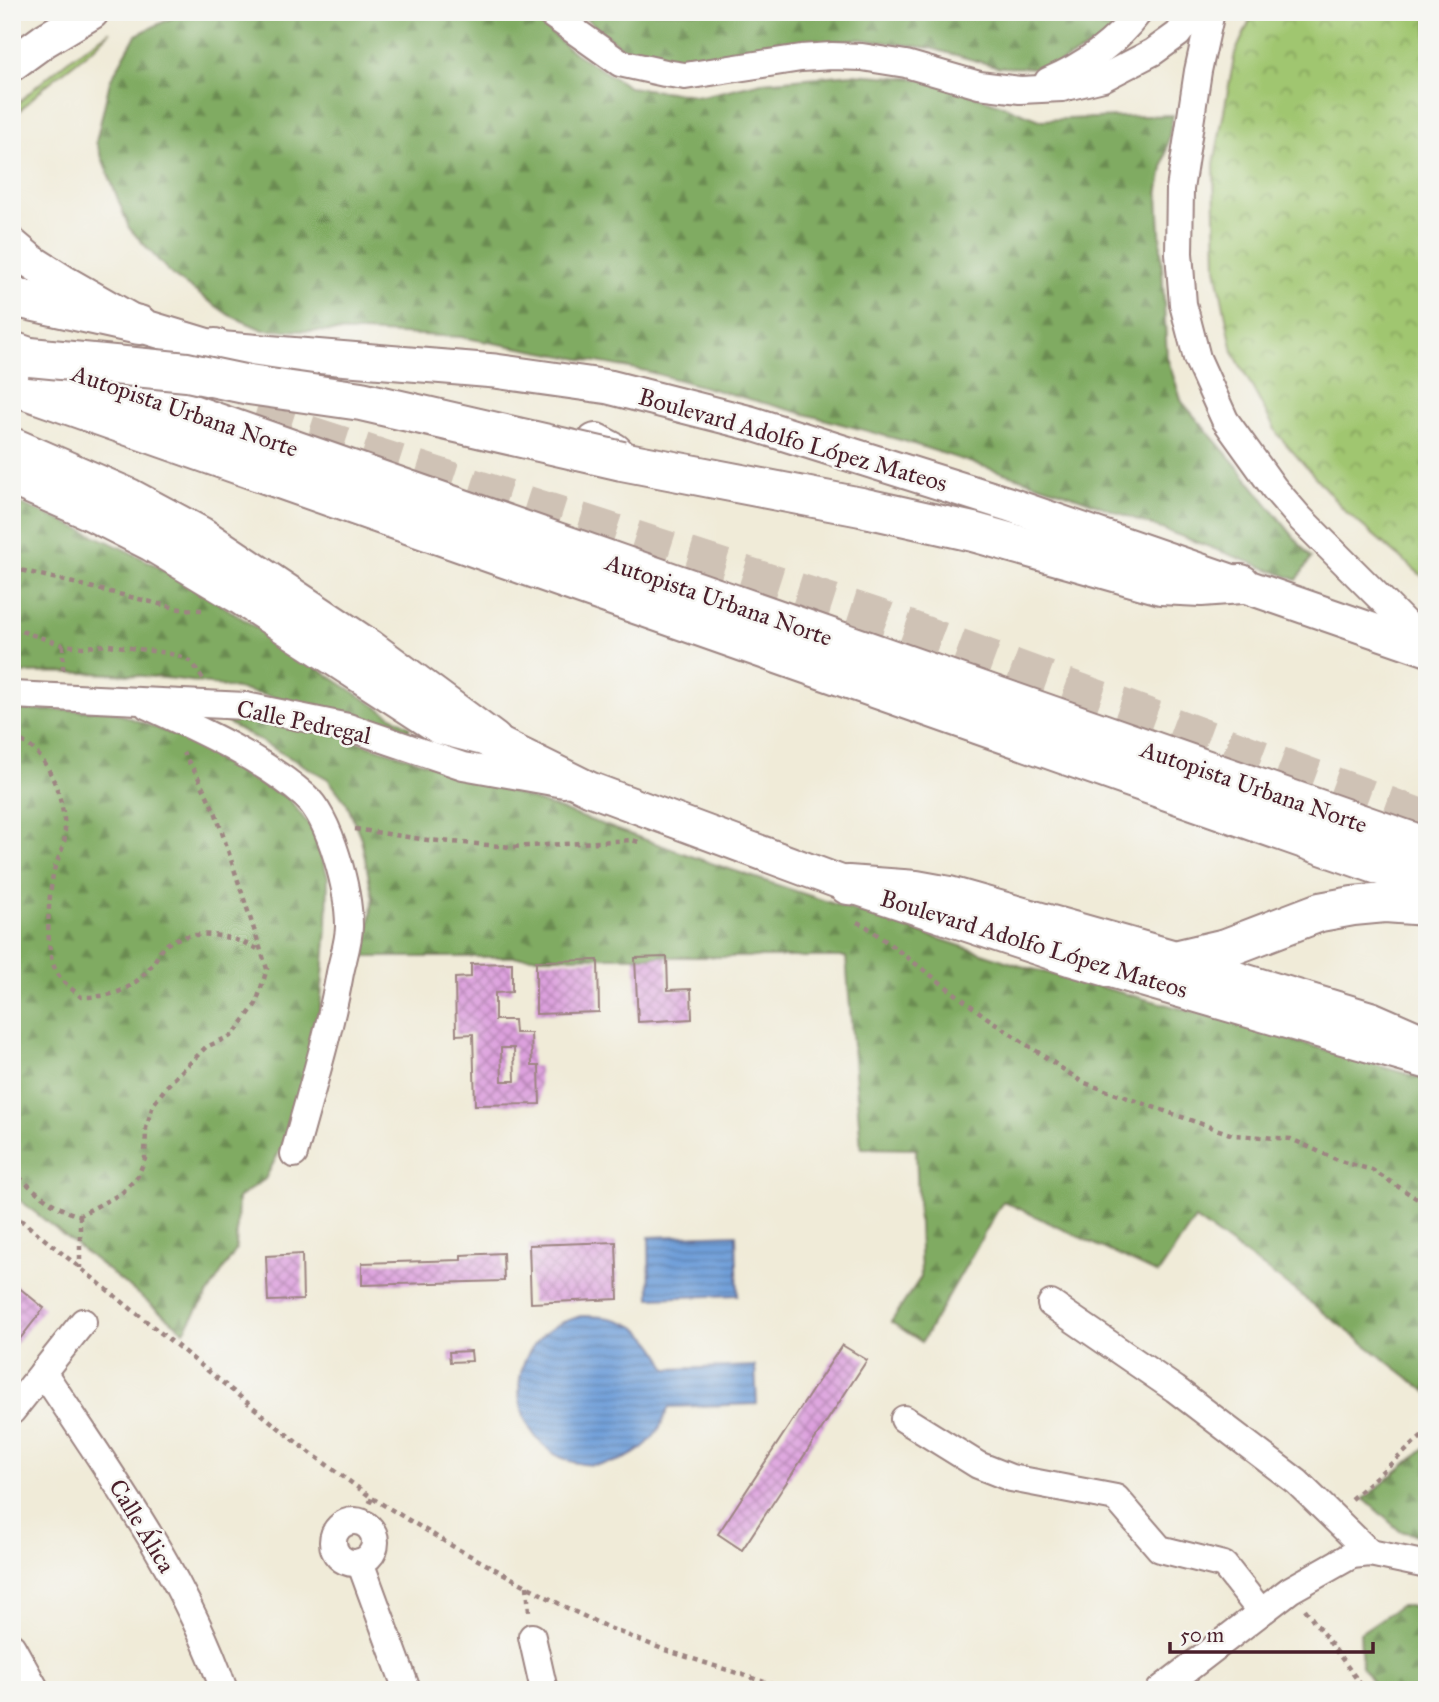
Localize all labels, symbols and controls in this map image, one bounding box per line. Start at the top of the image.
street label: Autopista Urbana Norte [67,358,302,464]
street label: Boulevard Adolfo López Mateos [635,382,951,498]
street label: Autopista Urbana Norte [601,547,836,653]
street label: Calle Pedregal [234,693,374,751]
street label: Autopista Urbana Norte [1136,734,1371,840]
street label: Boulevard Adolfo López Mateos [877,883,1191,1005]
street label: Calle Álica [102,1474,182,1579]
scale bar [1170,1611,1372,1655]
text: 50 m [1180,1622,1225,1648]

